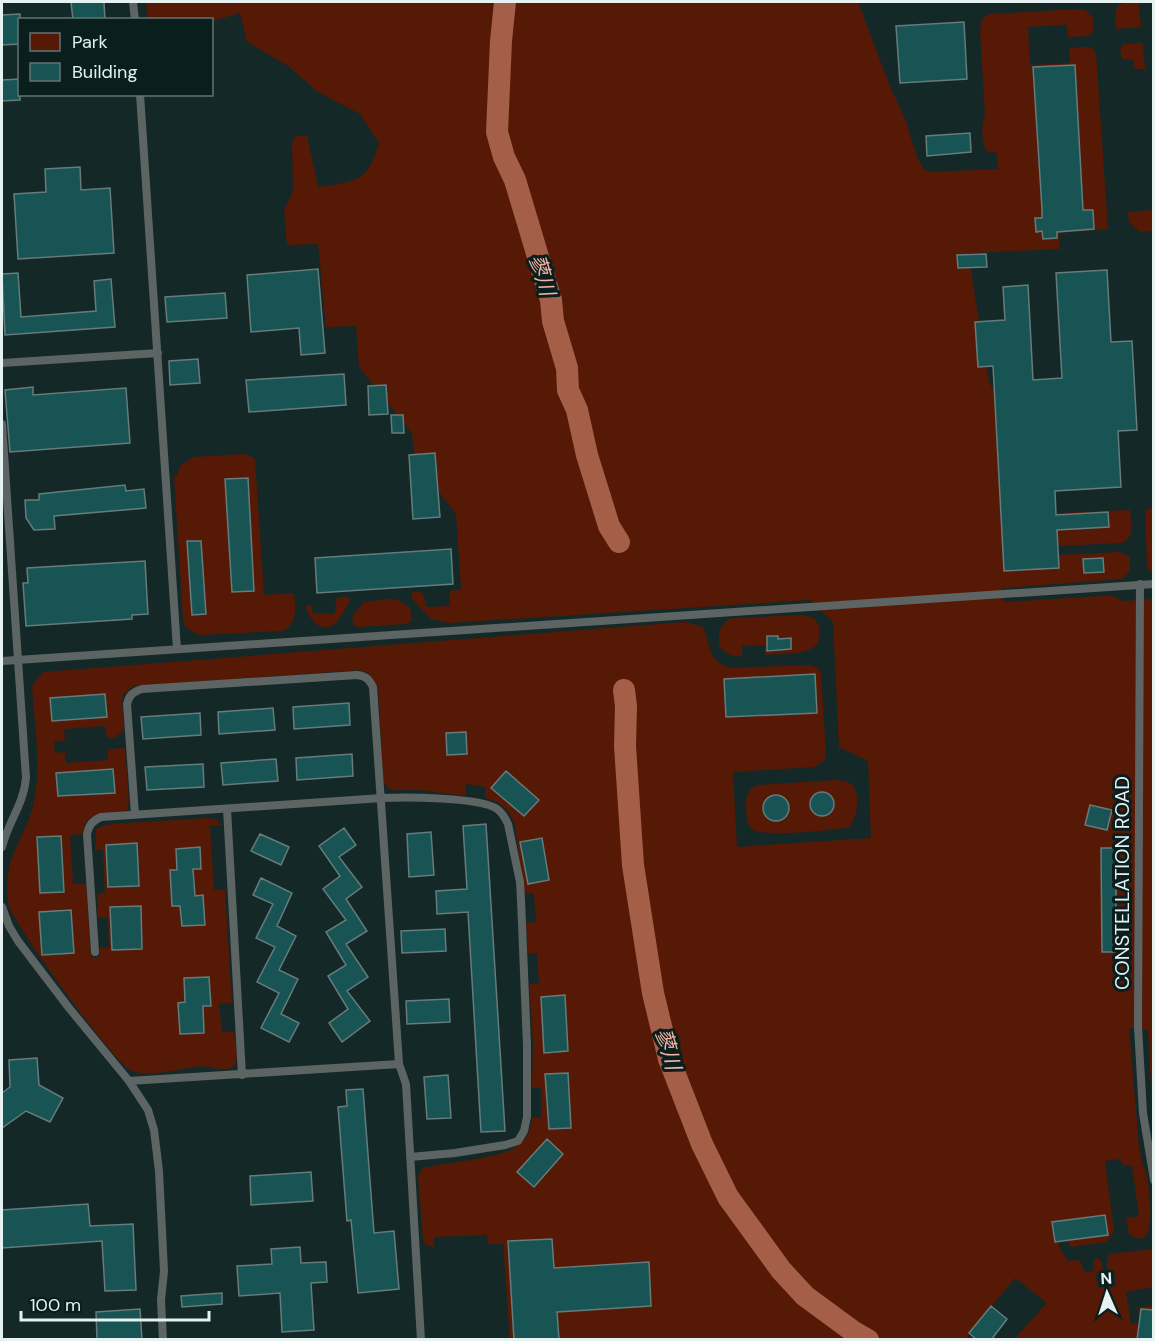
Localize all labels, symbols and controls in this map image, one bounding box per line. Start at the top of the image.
legend [18,18,213,96]
text: Park [72,30,108,54]
text: Building [72,60,137,84]
water label: 蓼川 [522,251,562,301]
street label: CONSTELLATION ROAD [1109,776,1135,990]
water label: 蓼川 [649,1025,688,1075]
north arrow [1077,1263,1137,1323]
text: N [1100,1268,1113,1289]
scale bar [21,1284,208,1322]
text: 100 m [30,1293,81,1317]

